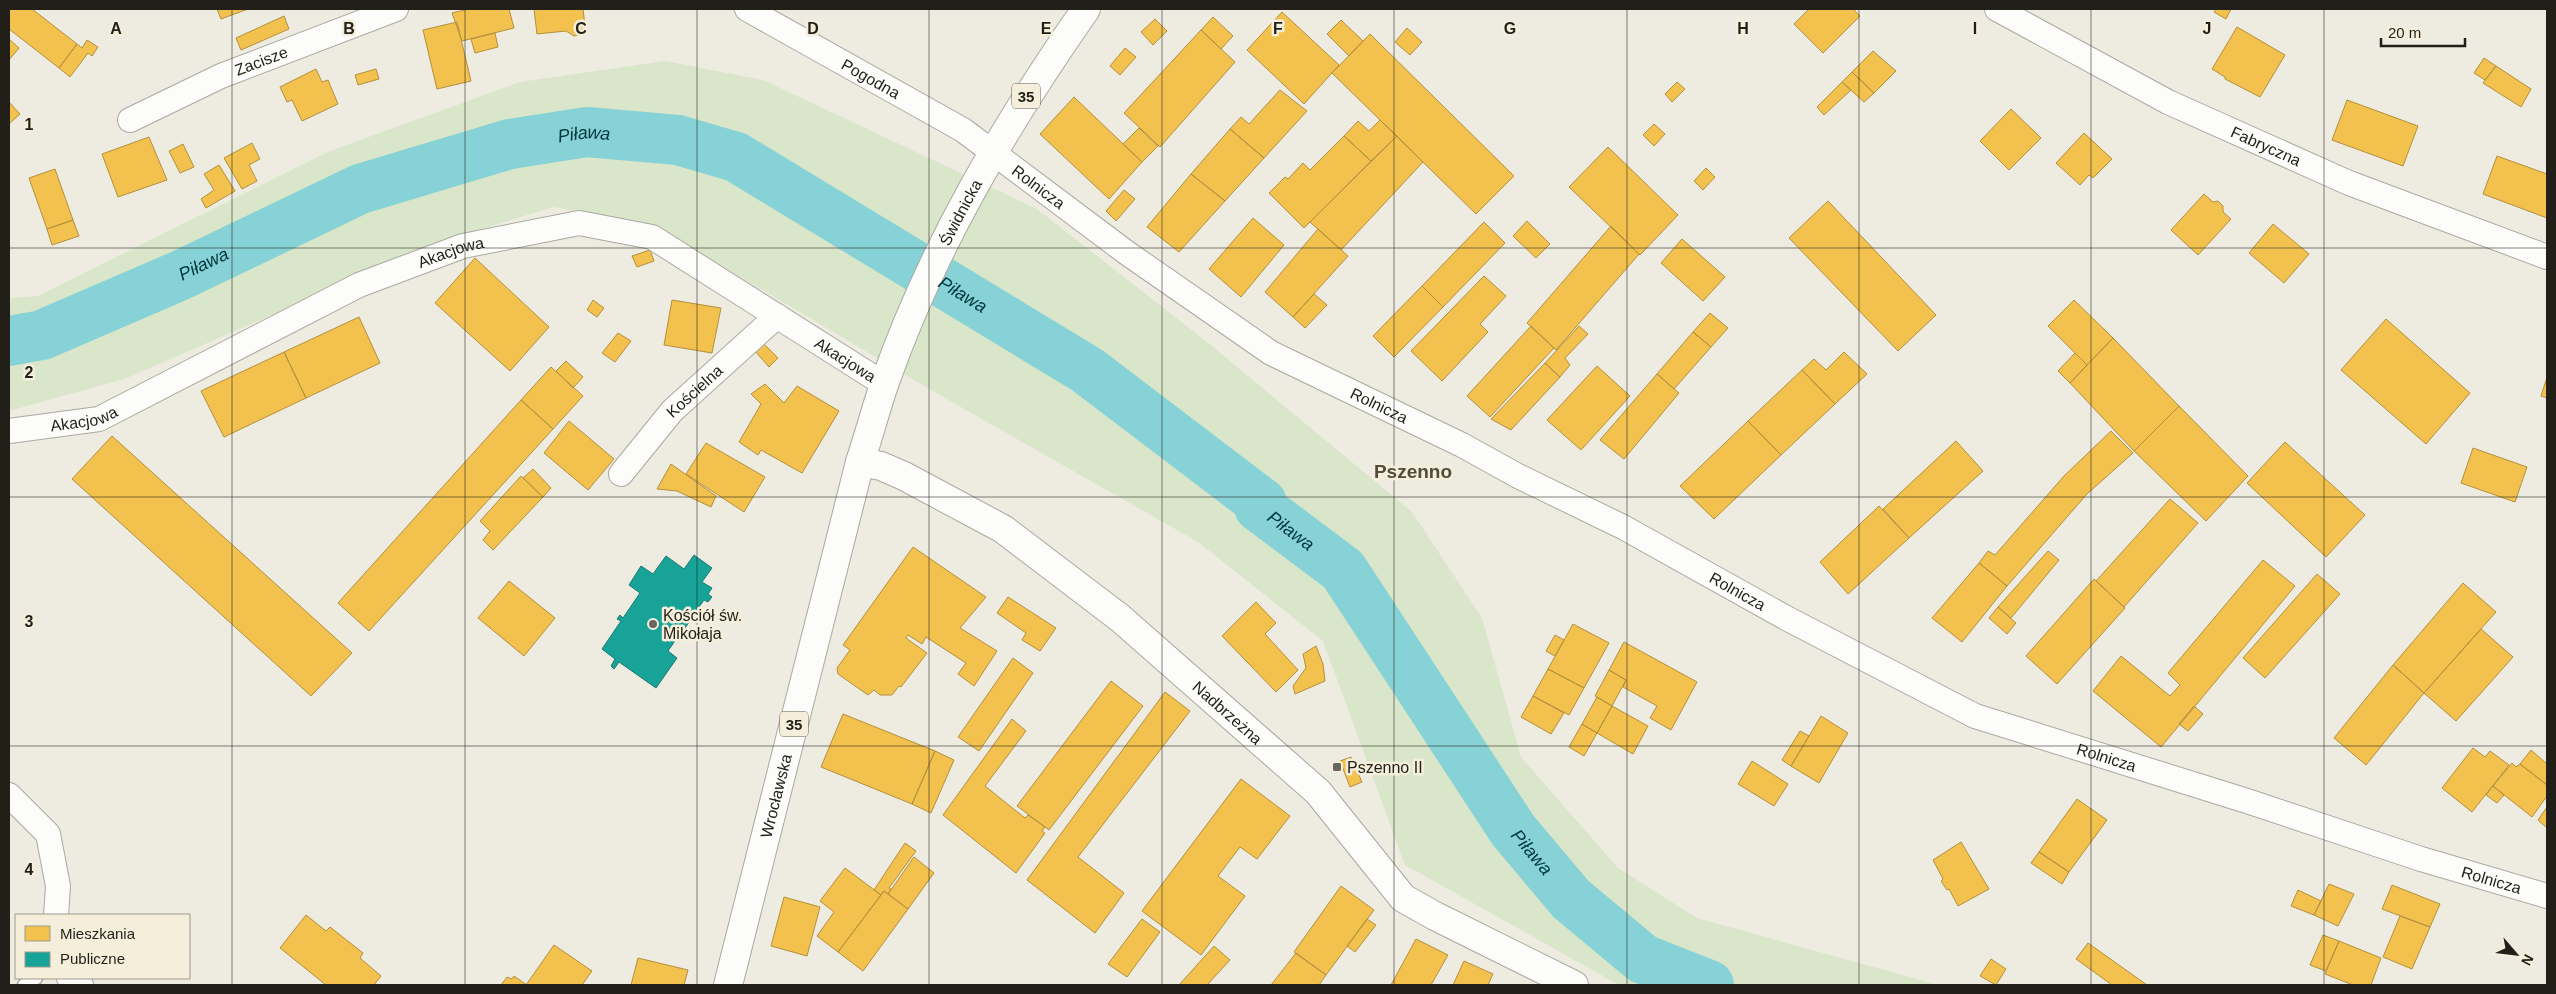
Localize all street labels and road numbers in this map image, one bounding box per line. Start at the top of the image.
street label: Zacisze [232,43,290,78]
street label: Pogodna [839,55,903,102]
road number: 35 [1012,84,1040,108]
street label: Fabryczna [2228,123,2304,169]
street label: Rolnicza [1009,161,1068,212]
street label: Świdnicka [935,176,985,248]
street label: Akacjowa [415,234,485,271]
street label: Akacjowa [812,334,879,385]
street label: Kościelna [663,361,726,421]
street label: Rolnicza [1348,384,1411,426]
street label: Akacjowa [49,402,120,434]
street label: Rolnicza [1707,569,1769,613]
street label: Nadbrzeżna [1190,678,1266,747]
road number: 35 [780,712,808,736]
street label: Rolnicza [2075,740,2138,774]
street label: Wrocławska [757,752,795,840]
street label: Rolnicza [2460,863,2523,897]

